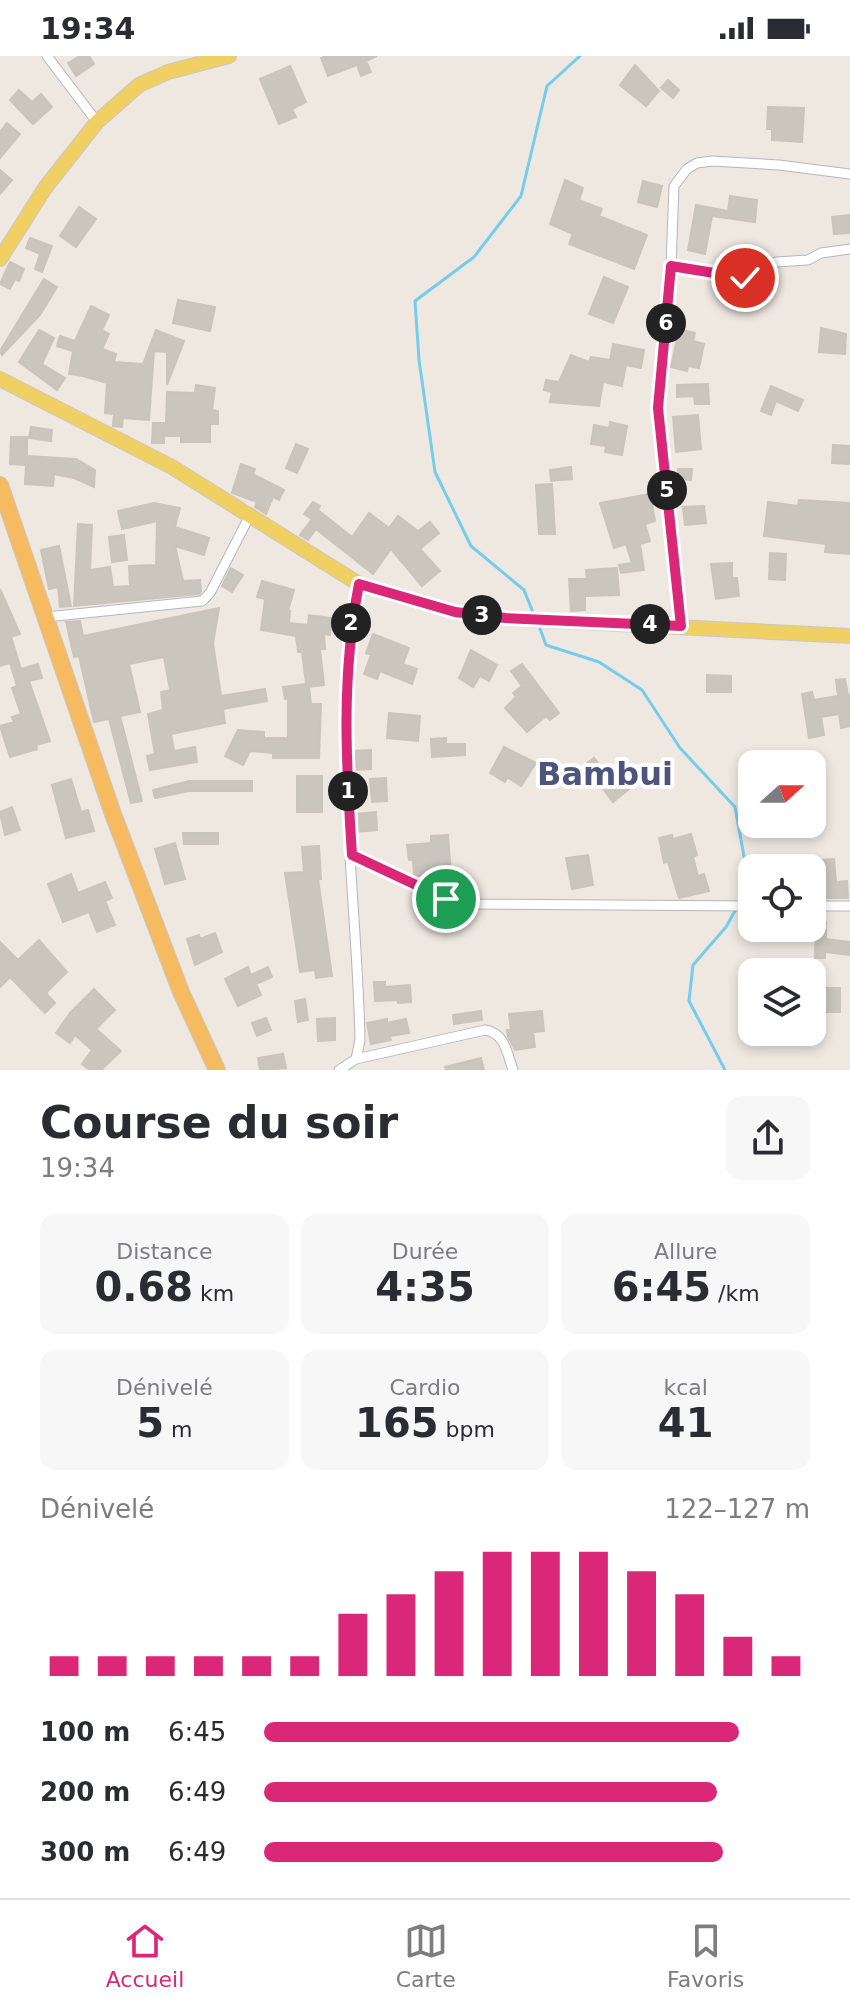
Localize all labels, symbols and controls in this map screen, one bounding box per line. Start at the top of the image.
text: 19:34 [40,11,136,46]
pin [711,244,779,312]
icon: check [723,256,767,300]
pin: 6 [646,303,686,343]
text: 6 [658,310,674,335]
pin: 5 [647,470,687,510]
text: 5 [659,477,675,502]
pin: 3 [462,595,502,635]
text: 3 [474,602,490,627]
pin: 2 [331,603,371,643]
pin: 4 [630,604,670,644]
text: 2 [343,610,359,635]
text: 4 [642,611,658,636]
north arrow [738,750,826,838]
map controls [738,750,826,1046]
district label: Bambui [537,755,673,793]
pin: 1 [328,771,368,811]
text: 1 [340,778,356,803]
button: locate [738,854,826,942]
pin [412,865,480,933]
icon: arrive [424,877,468,921]
button: layers [738,958,826,1046]
button: share [726,1096,810,1180]
text: Course du soir [40,1097,398,1148]
text: 19:34 [40,1153,115,1183]
text: Distance [116,1239,212,1264]
text: Durée [392,1239,458,1264]
text: Allure [654,1239,717,1264]
text: 0.68 [94,1264,193,1310]
text: 4:35 [375,1264,475,1310]
text: 6:45 [612,1264,711,1310]
text: km [193,1281,234,1306]
text: /km [711,1281,760,1306]
text: Dénivelé [116,1375,213,1400]
text: Cardio [389,1375,461,1400]
text: kcal [663,1375,708,1400]
text: 5 [136,1400,164,1446]
text: 165 [355,1400,439,1446]
text: 41 [658,1400,714,1446]
text: m [164,1417,192,1442]
text: bpm [439,1417,495,1442]
text: Dénivelé [40,1494,154,1524]
text: 122–127 m [664,1494,810,1524]
text: 100 m [40,1717,130,1747]
text: 6:45 [168,1717,226,1747]
text: 200 m [40,1777,130,1807]
text: 6:49 [168,1777,226,1807]
text: 300 m [40,1837,130,1867]
text: 6:49 [168,1837,226,1867]
tab: Accueil [106,1919,184,1992]
tab: Carte [396,1919,456,1992]
tab: Favoris [667,1919,744,1992]

